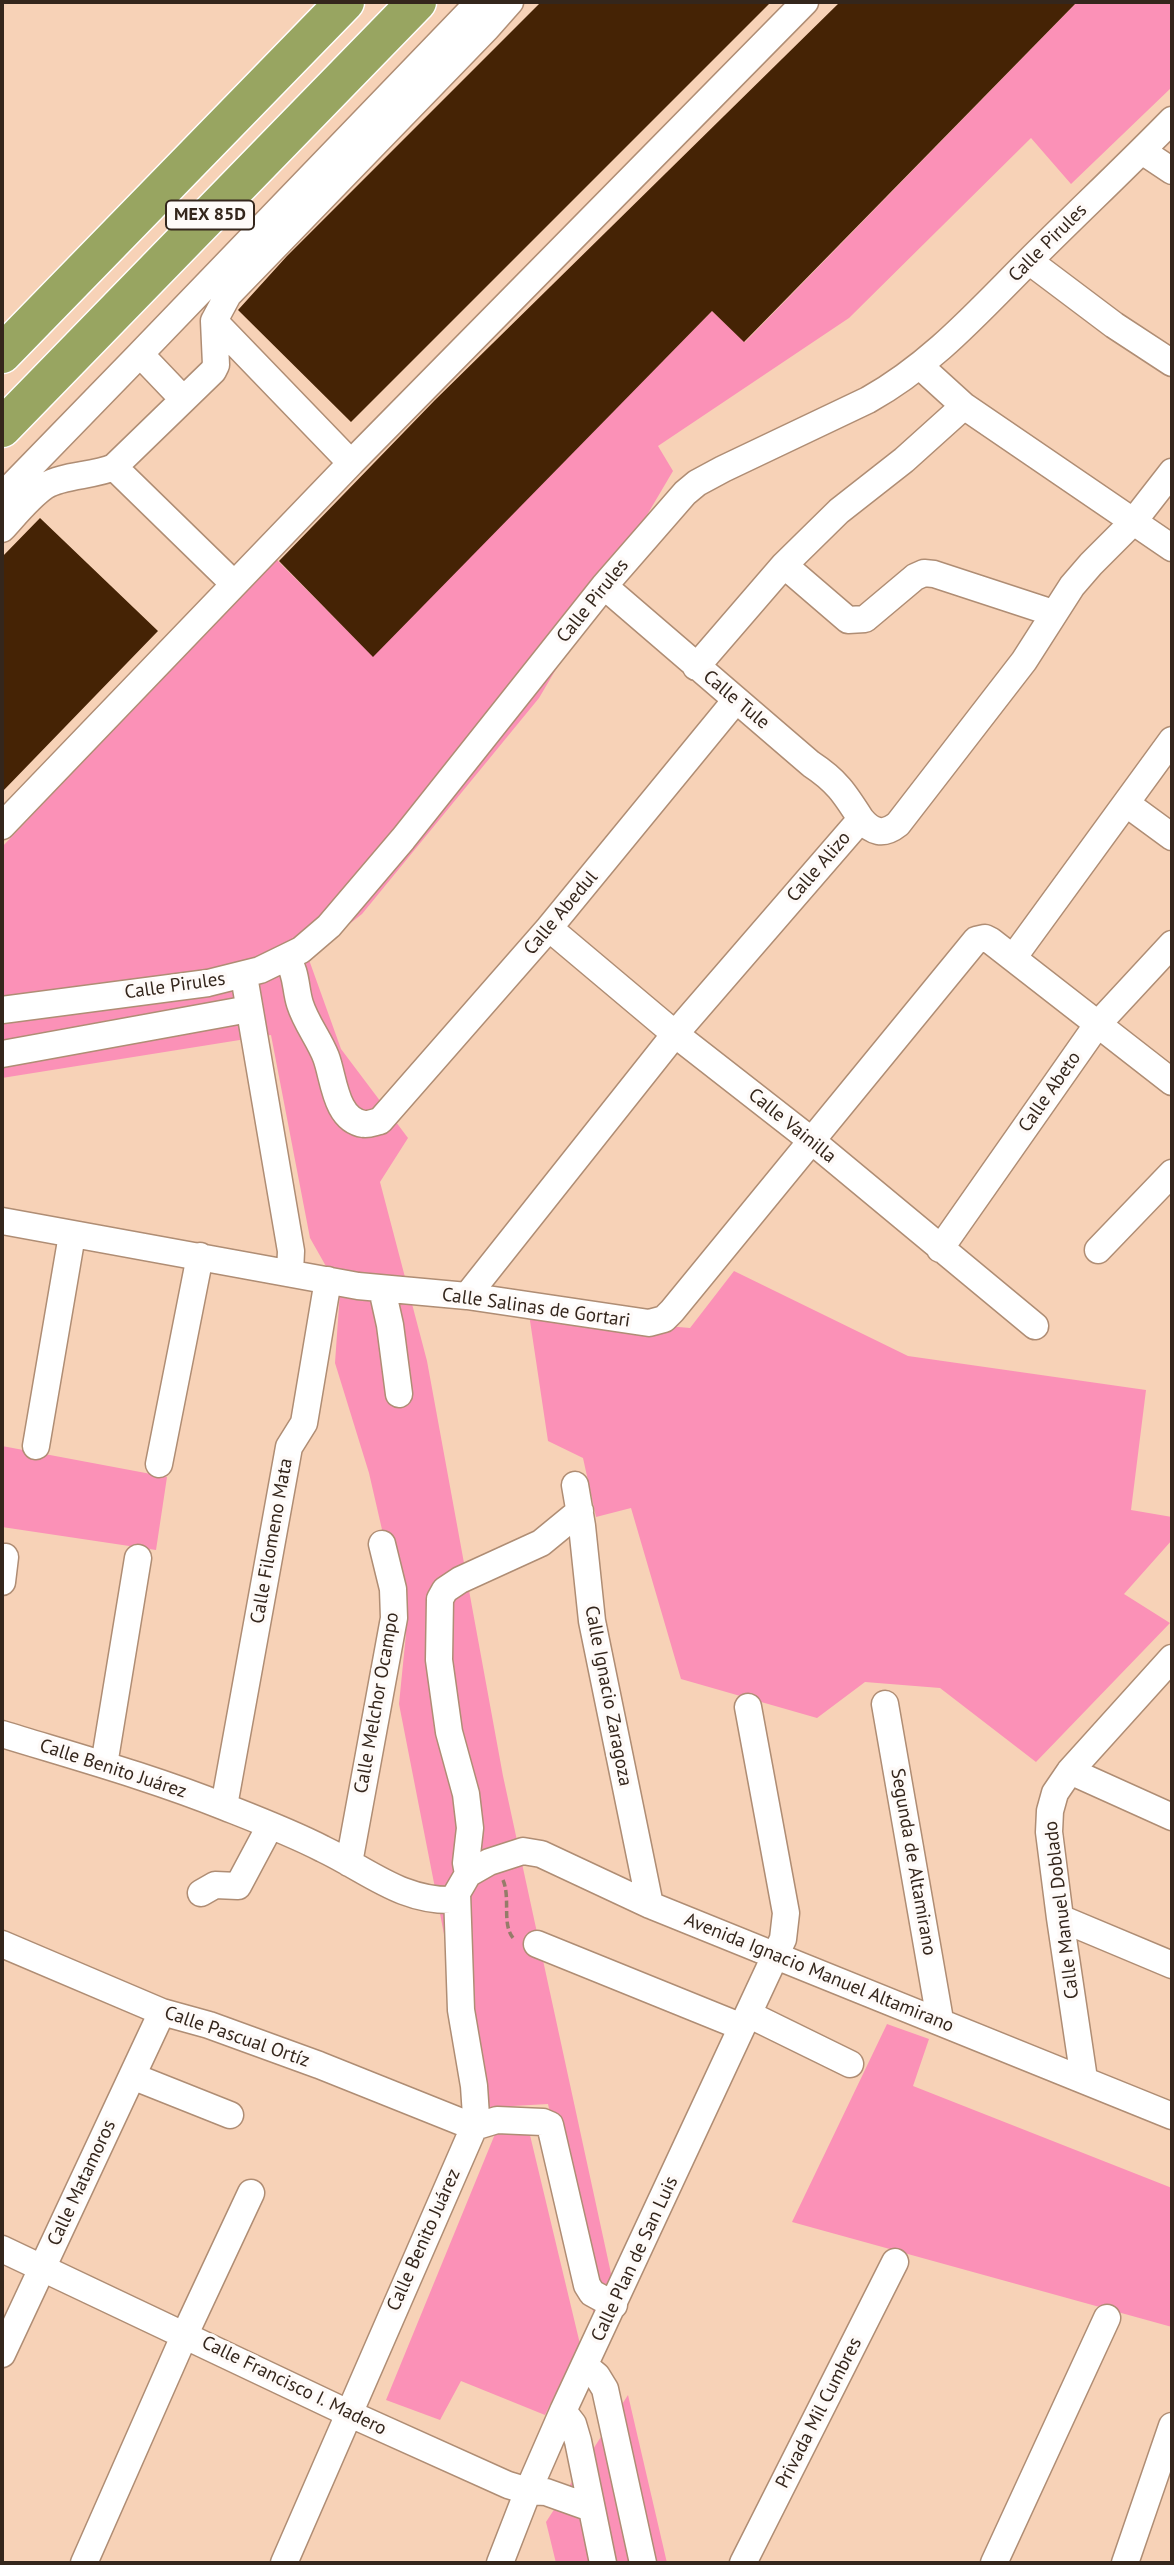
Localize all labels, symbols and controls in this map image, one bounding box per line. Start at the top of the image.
street label: Calle Pirules [1004,199,1092,287]
road number: MEX 85D [166,200,254,230]
street label: Calle Pirules [552,554,634,648]
street label: Calle Tule [698,666,774,734]
street label: Calle Alizo [782,827,856,907]
street label: Calle Abedul [519,866,603,960]
street label: Calle Pirules [123,968,227,1004]
street label: Calle Abeto [1014,1047,1086,1137]
street label: Calle Vainilla [744,1084,840,1168]
street label: Calle Salinas de Gortari [440,1283,632,1333]
street label: Calle Filomeno Mata [246,1457,298,1625]
street label: Calle Ignacio Zaragoza [579,1604,637,1788]
street label: Calle Melchor Ocampo [350,1611,404,1795]
street label: Calle Benito Juárez [37,1735,189,1803]
street label: Segunda de Altamirano [885,1767,941,1957]
street label: Calle Manuel Doblado [1040,1820,1084,2000]
street label: Avenida Ignacio Manuel Altamirano [681,1908,957,2038]
street label: Calle Pascual Ortíz [161,2001,313,2073]
street label: Calle Matamoros [43,2116,121,2250]
street label: Calle Benito Juárez [382,2165,466,2315]
street label: Calle Plan de San Luis [587,2173,683,2345]
street label: Calle Francisco I. Madero [198,2331,390,2441]
street label: Privada Mil Cumbres [771,2334,867,2492]

